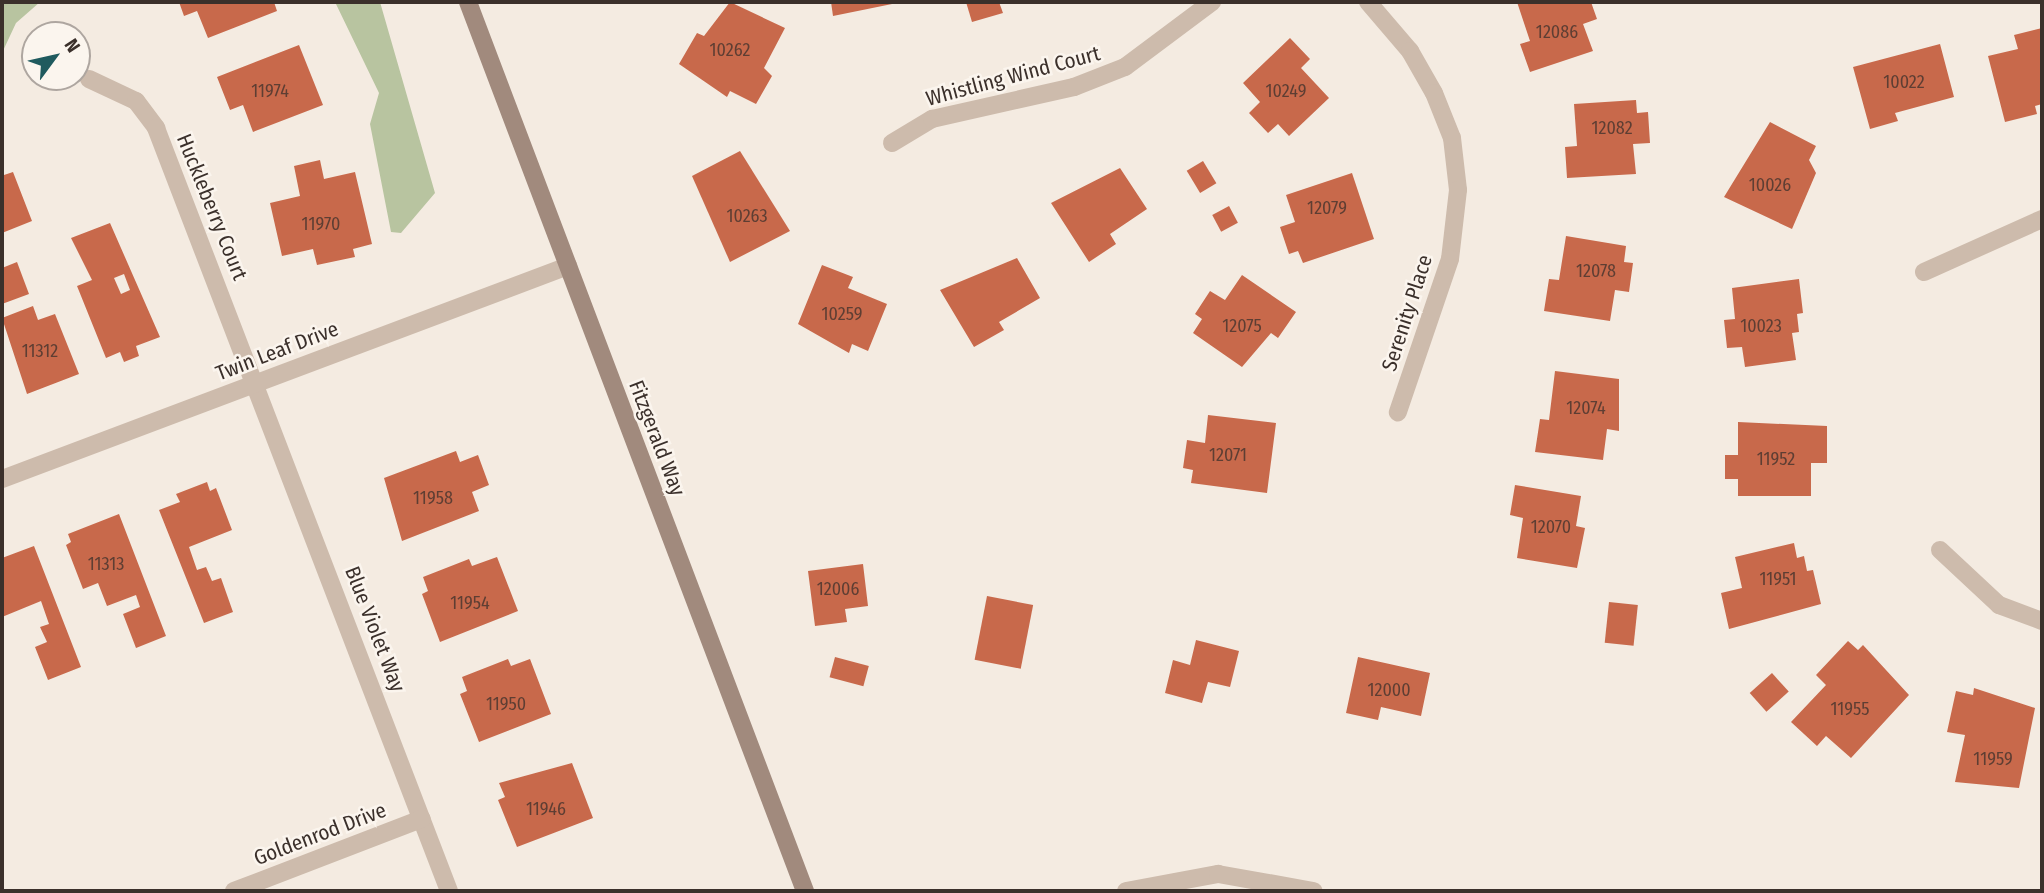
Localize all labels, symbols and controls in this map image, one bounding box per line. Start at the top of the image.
north arrow [21,21,91,91]
house number: 12086 [1536,21,1578,43]
text: N [60,34,85,56]
house number: 10262 [710,39,750,61]
street label: Whistling Wind Court [923,41,1103,111]
house number: 10022 [1883,71,1925,93]
house number: 11974 [251,80,289,102]
house number: 10249 [1266,80,1306,102]
house number: 12082 [1591,117,1633,139]
street label: Huckleberry Court [171,130,253,284]
house number: 10026 [1749,174,1791,196]
house number: 12079 [1307,197,1347,219]
house number: 10263 [726,205,768,227]
house number: 11970 [302,213,340,235]
street label: Serenity Place [1376,252,1438,374]
house number: 12078 [1576,260,1616,282]
house number: 10259 [822,303,862,325]
house number: 12075 [1222,315,1262,337]
house number: 10023 [1740,315,1782,337]
street label: Twin Leaf Drive [212,316,342,386]
house number: 11312 [22,340,58,362]
street label: Fitzgerald Way [623,377,691,499]
house number: 12074 [1566,397,1606,419]
house number: 12071 [1209,444,1247,466]
house number: 11952 [1757,448,1795,470]
house number: 11958 [413,487,453,509]
house number: 12070 [1531,516,1571,538]
house number: 11313 [88,553,124,575]
street label: Blue Violet Way [340,563,410,695]
house number: 11951 [1760,568,1796,590]
house number: 12006 [817,578,859,600]
house number: 11954 [450,592,490,614]
house number: 12000 [1367,679,1411,701]
house number: 11950 [486,693,526,715]
house number: 11955 [1831,698,1869,720]
house number: 11959 [1973,748,2013,770]
street label: Goldenrod Drive [250,797,390,871]
house number: 11946 [526,798,566,820]

